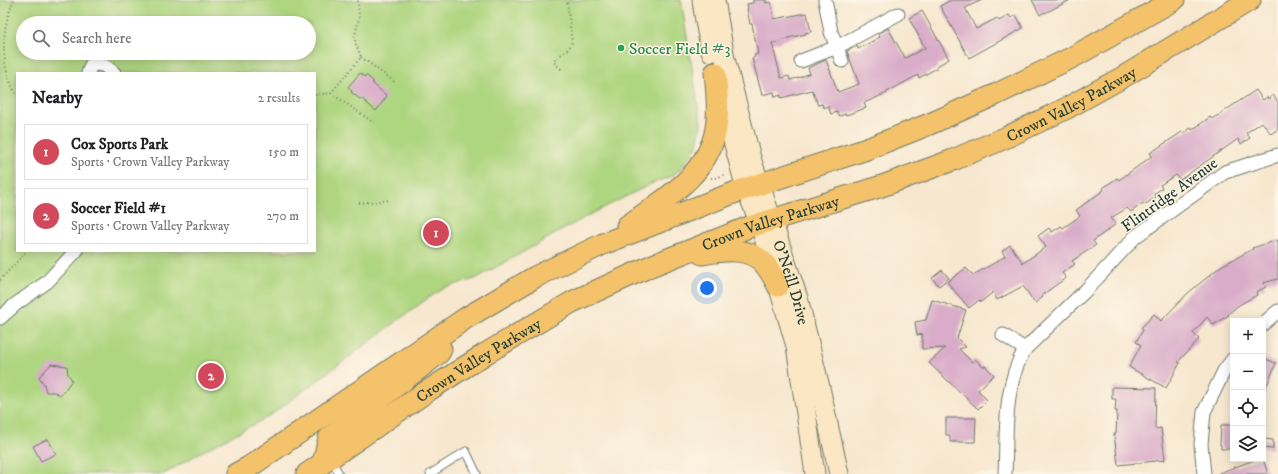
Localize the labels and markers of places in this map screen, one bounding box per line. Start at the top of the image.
place label: Soccer Field #3 [629,39,731,59]
marker: Soccer Field #3 [616,43,626,53]
pin: 1 [423,218,449,248]
pin: 2 [198,361,224,391]

